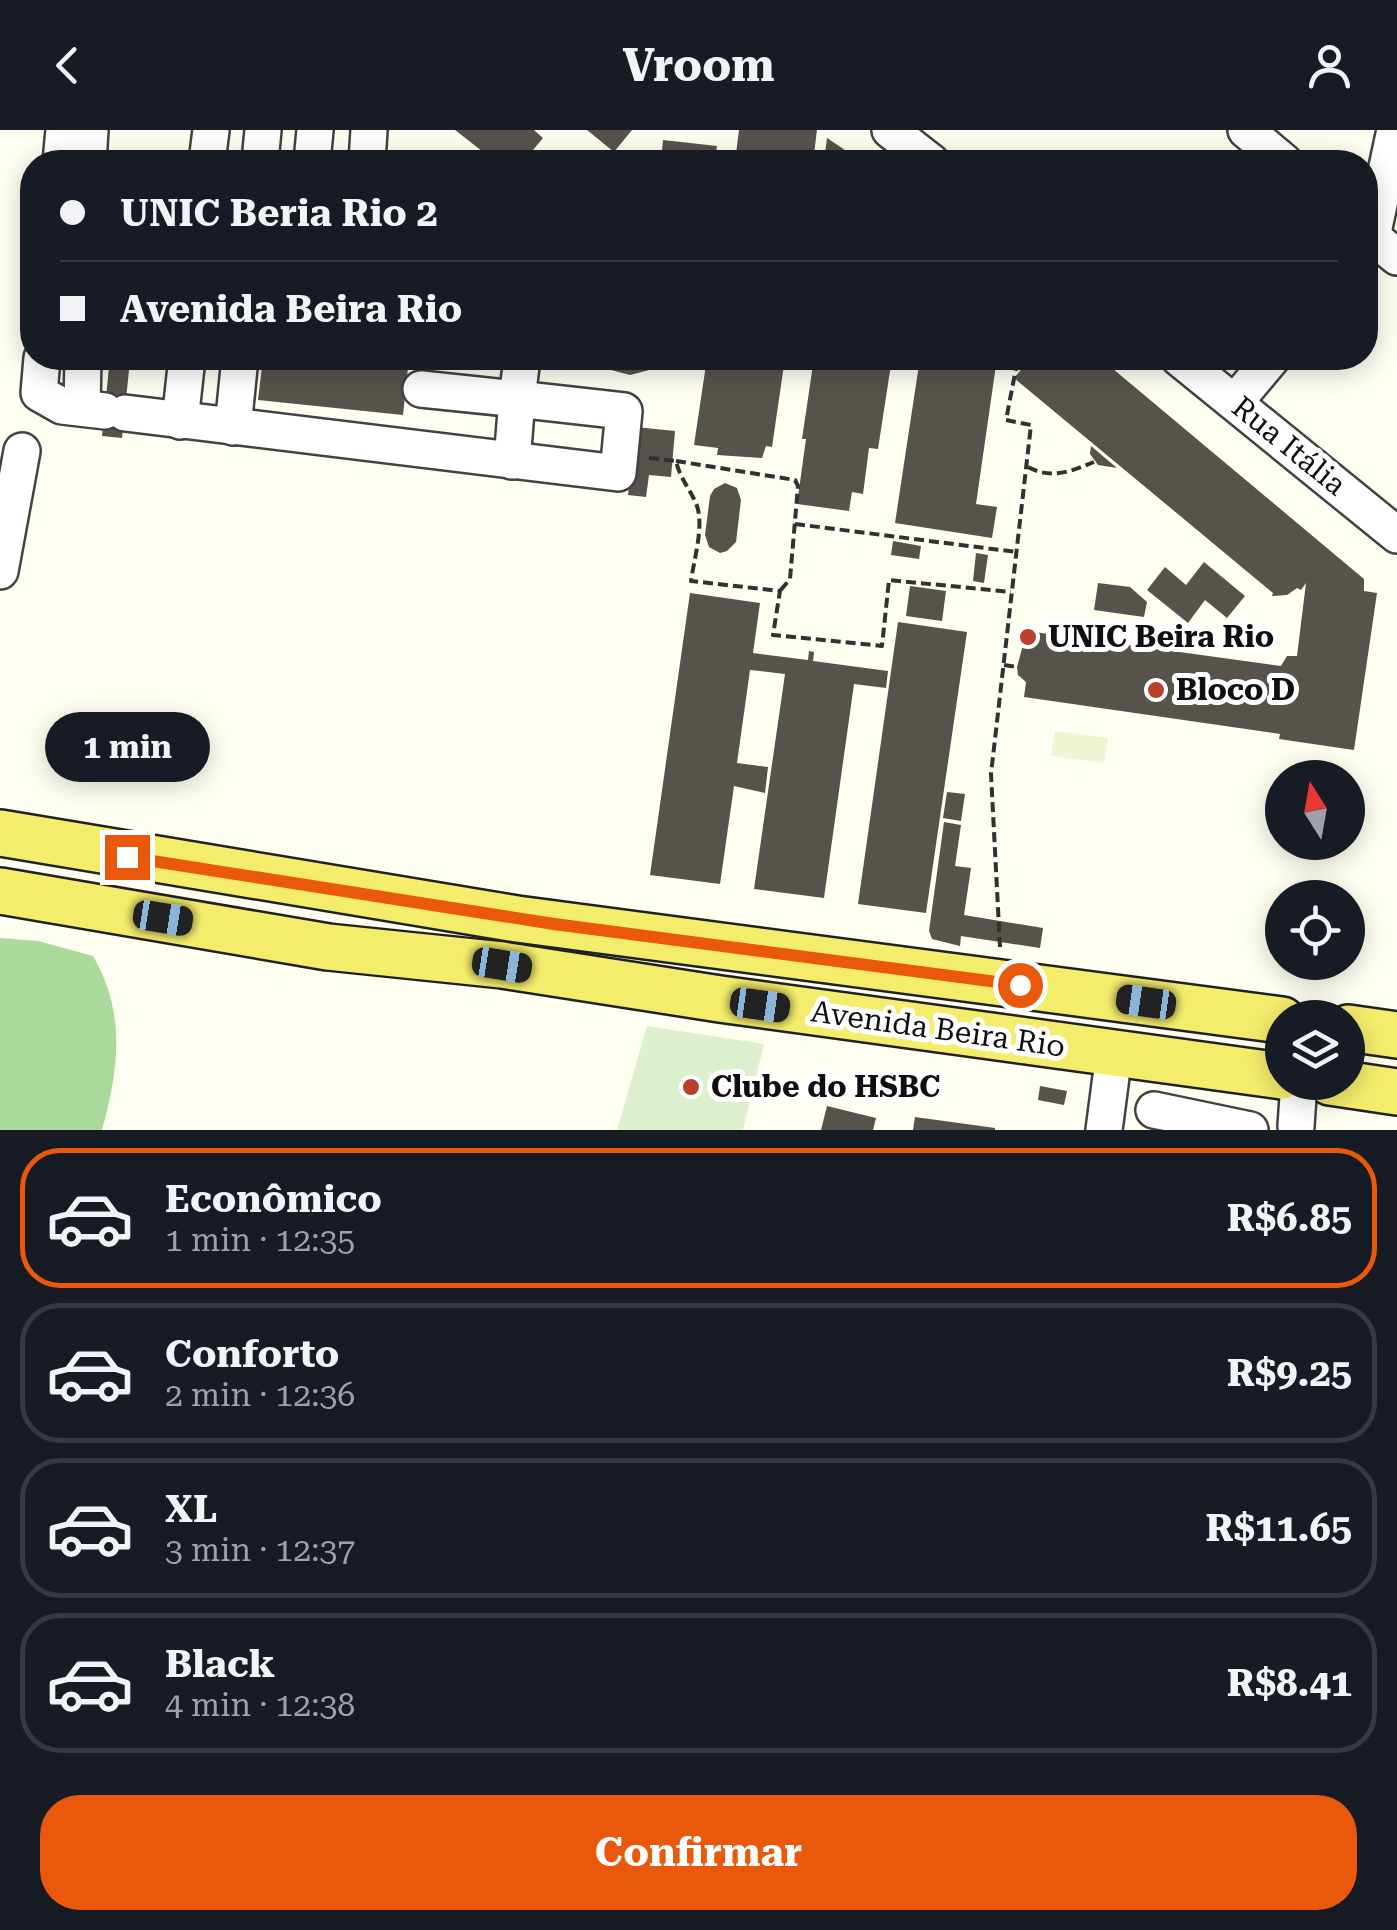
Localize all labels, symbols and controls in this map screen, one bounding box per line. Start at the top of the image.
icon: back [40,38,95,93]
icon: person [1302,38,1357,93]
text: Vroom [622,39,775,92]
text: UNIC Beria Rio 2 [120,191,438,235]
text: Avenida Beira Rio [120,287,462,331]
street label: Rua Itália [1225,389,1353,502]
place label: UNIC Beira Rio [1048,619,1274,654]
marker: UNIC Beira Rio [1017,626,1039,648]
place label: Bloco D [1176,672,1295,707]
marker: Bloco D [1145,679,1167,701]
callout: 1 min [44,712,210,782]
text: 1 min [83,728,172,766]
north arrow [1265,760,1365,860]
map controls [1265,760,1365,1100]
route end [105,835,150,880]
button: locate [1265,880,1365,980]
car [131,898,195,938]
car [470,945,534,985]
route start [998,963,1043,1008]
car [1114,983,1178,1021]
car [728,986,792,1024]
street label: Avenida Beira Rio [809,993,1067,1064]
button: layers [1265,1000,1365,1100]
place label: Clube do HSBC [711,1069,940,1104]
marker: Clube do HSBC [680,1076,702,1098]
icon: car [45,1173,135,1263]
text: Econômico [165,1177,382,1221]
text: R$6.85 [1227,1196,1352,1240]
text: 1 min · 12:35 [165,1221,355,1259]
icon: car [45,1328,135,1418]
text: Conforto [165,1332,339,1376]
text: R$9.25 [1227,1351,1352,1395]
text: 2 min · 12:36 [165,1376,355,1414]
icon: car [45,1483,135,1573]
text: XL [165,1487,217,1531]
text: R$11.65 [1205,1506,1352,1550]
text: 3 min · 12:37 [165,1531,355,1569]
icon: car [45,1638,135,1728]
text: Black [165,1642,275,1686]
text: R$8.41 [1227,1661,1352,1705]
text: 4 min · 12:38 [165,1686,355,1724]
button: Confirmar [40,1795,1357,1910]

